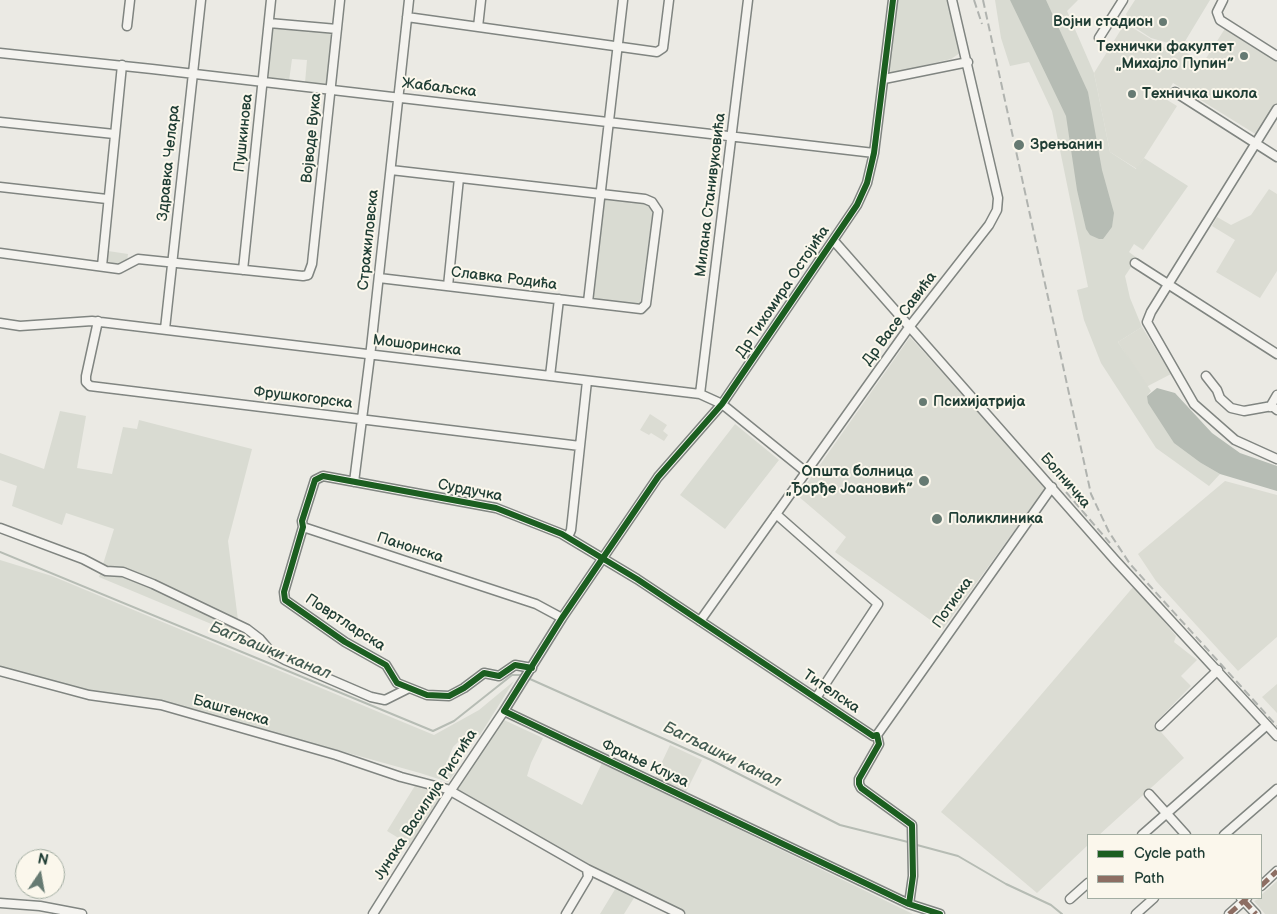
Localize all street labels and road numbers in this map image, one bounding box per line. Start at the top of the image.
street label: Жабаљска [401,74,477,102]
street label: Војводе Вука [298,92,326,184]
street label: Пушкинова [231,93,257,173]
street label: Здравка Челара [154,104,184,222]
street label: Милана Станивуковића [692,112,730,278]
street label: Стражиловска [355,189,383,291]
street label: Др Тихомира Остојића [732,223,834,361]
street label: Славка Родића [450,264,558,294]
street label: Др Васе Савића [859,269,941,369]
street label: Мошоринска [372,332,462,360]
street label: Фрушкогорска [252,383,354,413]
street label: Болничка [1036,450,1094,512]
street label: Сурдучка [436,476,504,506]
street label: Панонска [374,529,446,567]
street label: Потиска [929,574,977,632]
street label: Повртларска [302,590,388,656]
street label: Тителска [799,666,863,718]
street label: Баштенска [191,692,271,730]
street label: Јунака Василија Ристића [370,726,482,884]
street label: Фрање Клуза [598,736,692,792]

